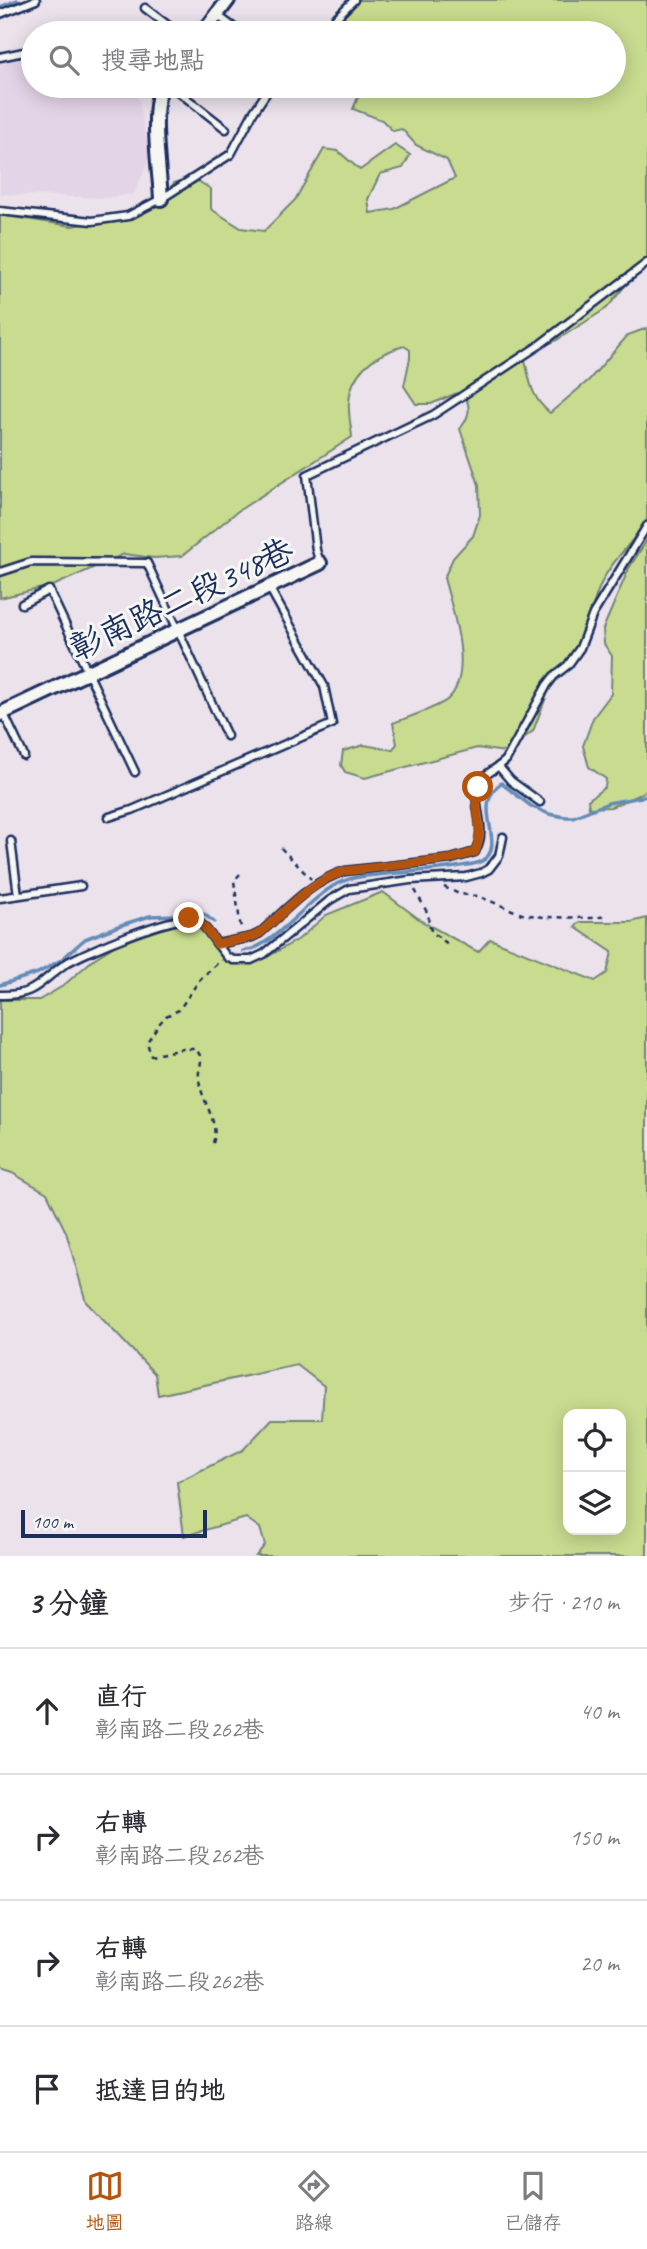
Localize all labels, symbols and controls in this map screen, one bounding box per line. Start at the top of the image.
search box [21,21,626,98]
icon: search [45,41,83,79]
text: 搜尋地點 [101,44,205,77]
street label: 彰南路二段348巷 [63,529,300,669]
route start [462,771,493,802]
route end [173,902,204,933]
map controls [563,1409,626,1535]
button: locate [563,1409,626,1472]
button: layers [563,1472,626,1535]
scale bar [21,1507,206,1539]
text: 100 m [32,1510,73,1534]
text: 3 分鐘 [28,1584,109,1622]
text: 步行 · 210 m [508,1588,619,1617]
text: 直行 [95,1680,147,1713]
icon: ahead [28,1692,66,1730]
text: 40 m [580,1697,619,1726]
text: 彰南路二段262巷 [95,1715,264,1744]
text: 右轉 [95,1806,147,1839]
icon: right [28,1818,66,1856]
text: 150 m [570,1823,619,1852]
text: 彰南路二段262巷 [95,1841,264,1870]
text: 右轉 [95,1932,147,1965]
icon: right [28,1944,66,1982]
text: 20 m [580,1949,619,1978]
text: 彰南路二段262巷 [95,1967,264,1996]
icon: arrive [28,2070,66,2108]
text: 抵達目的地 [95,2074,225,2107]
tab: 地圖 [86,2167,124,2235]
tab: 路線 [295,2167,333,2235]
tab: 已儲存 [504,2167,561,2235]

